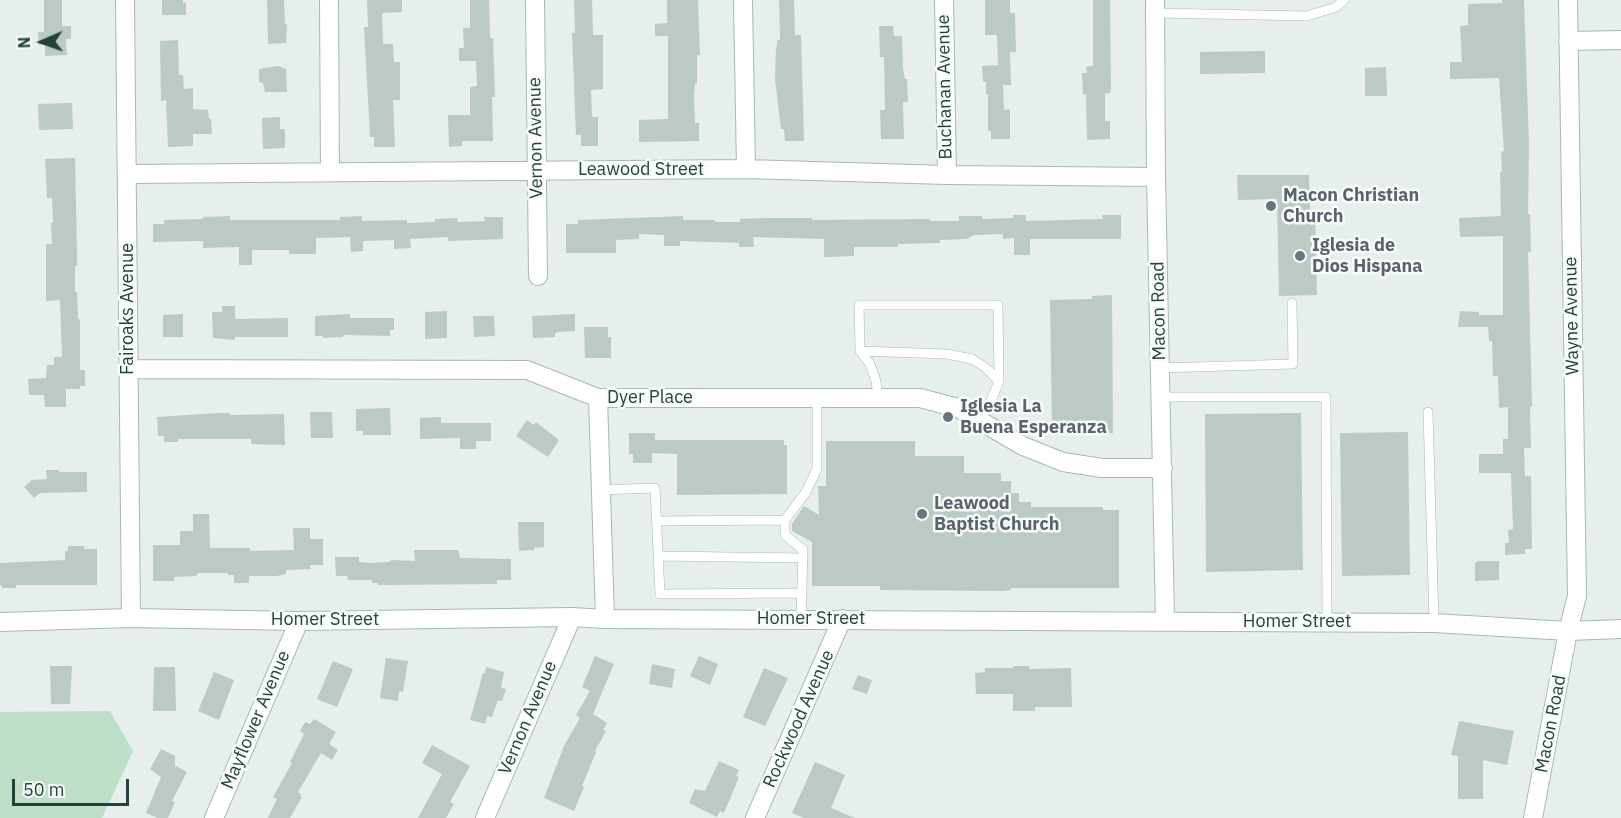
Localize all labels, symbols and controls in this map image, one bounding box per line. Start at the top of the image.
north arrow [12,12,72,72]
street label: Buchanan Avenue [933,14,957,160]
text: N [14,36,34,49]
street label: Vernon Avenue [524,77,548,199]
street label: Leawood Street [578,159,704,181]
place label: Macon Christian Church [1283,185,1419,228]
marker: Macon Christian Church [1264,199,1278,213]
place label: Iglesia de Dios Hispana [1312,235,1423,278]
street label: Fairoaks Avenue [117,243,139,375]
marker: Iglesia de Dios Hispana [1293,249,1307,263]
street label: Wayne Avenue [1560,256,1584,376]
street label: Macon Road [1147,261,1171,361]
street label: Dyer Place [607,387,693,409]
place label: Iglesia La Buena Esperanza [960,396,1107,438]
marker: Iglesia La Buena Esperanza [941,410,955,424]
place label: Leawood Baptist Church [934,493,1060,536]
marker: Leawood Baptist Church [915,507,929,521]
street label: Homer Street [757,608,865,630]
street label: Homer Street [271,609,379,631]
street label: Homer Street [1243,611,1351,633]
street label: Mayflower Avenue [217,647,295,793]
street label: Rockwood Avenue [759,647,839,791]
street label: Vernon Avenue [494,658,562,778]
street label: Macon Road [1531,673,1571,775]
scale bar [15,767,132,805]
text: 50 m [23,778,65,801]

